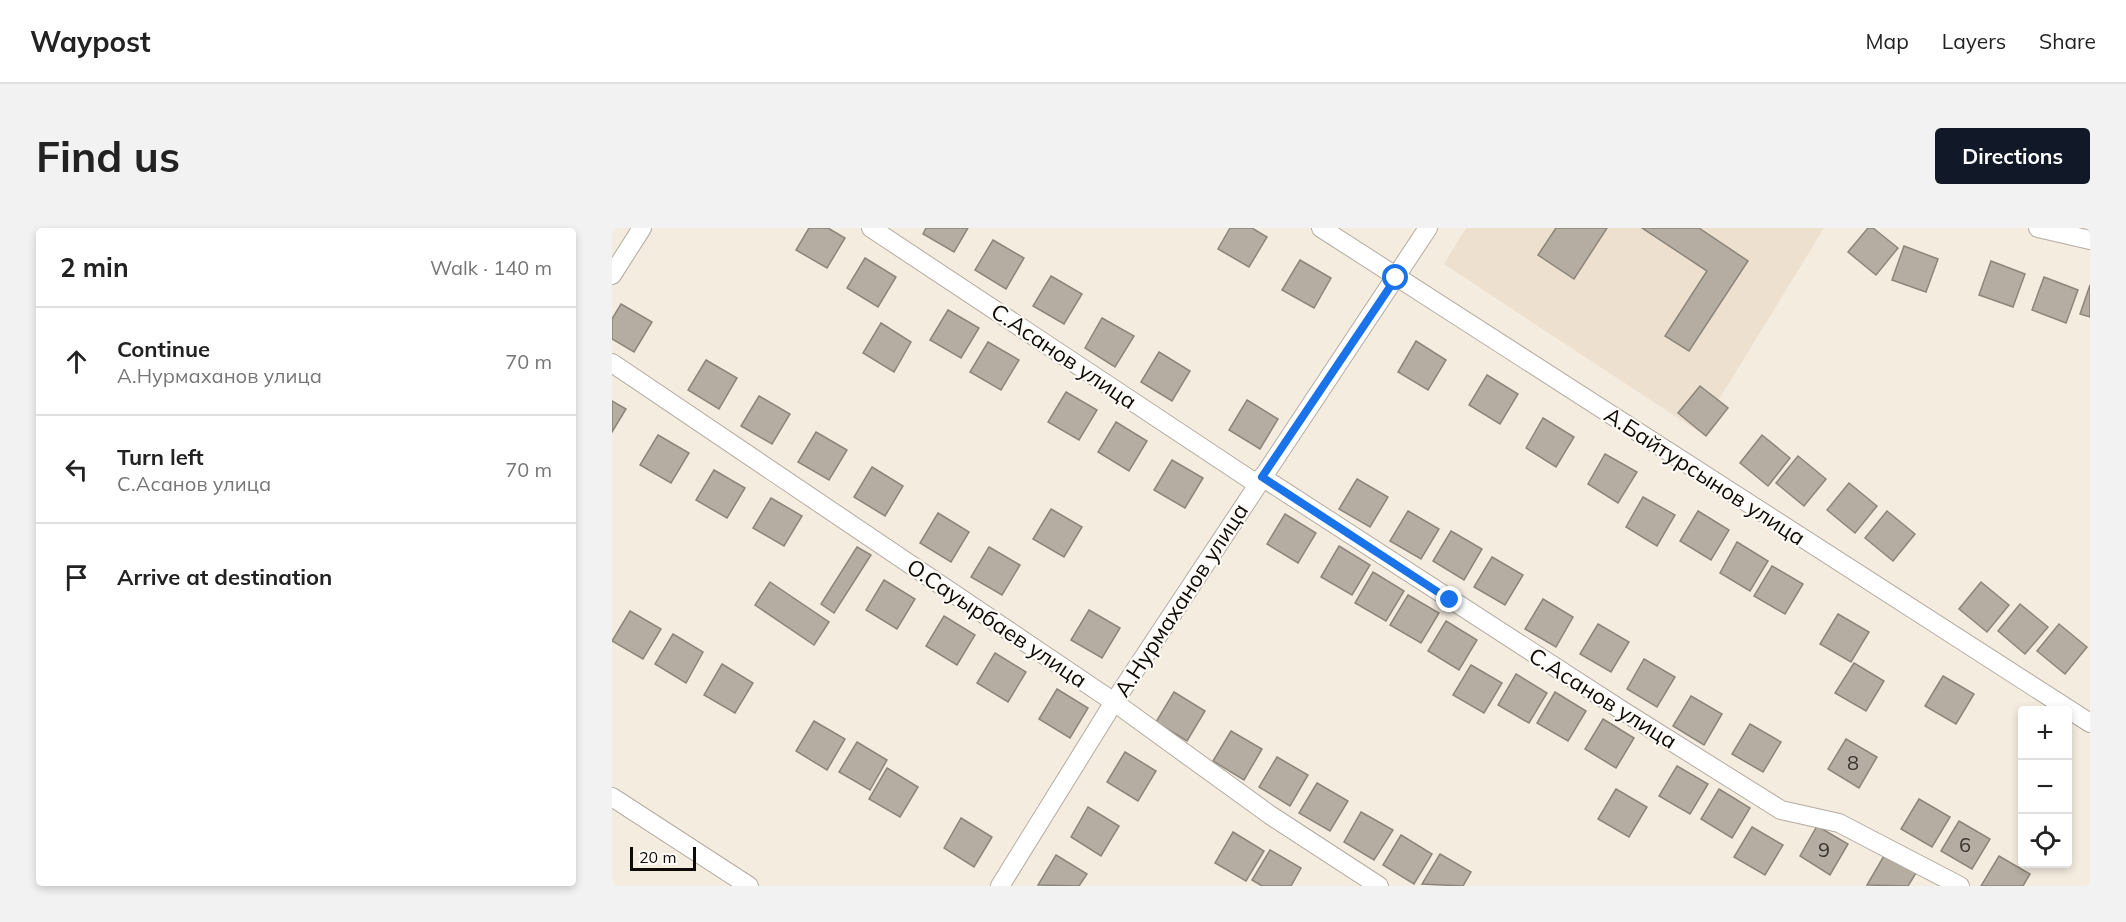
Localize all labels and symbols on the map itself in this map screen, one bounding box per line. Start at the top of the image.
route start [1382,264,1408,290]
street label: С.Асанов улица [986,297,1142,415]
street label: А.Байтурсынов улица [1599,401,1811,551]
street label: А.Нурмаханов улица [1108,498,1254,702]
street label: О.Сауырбаев улица [902,552,1092,694]
route end [1436,586,1462,612]
street label: С.Асанов улица [1524,641,1682,755]
house number: 8 [1847,750,1859,775]
house number: 6 [1959,832,1971,857]
house number: 9 [1818,837,1830,862]
scale bar [630,844,696,872]

